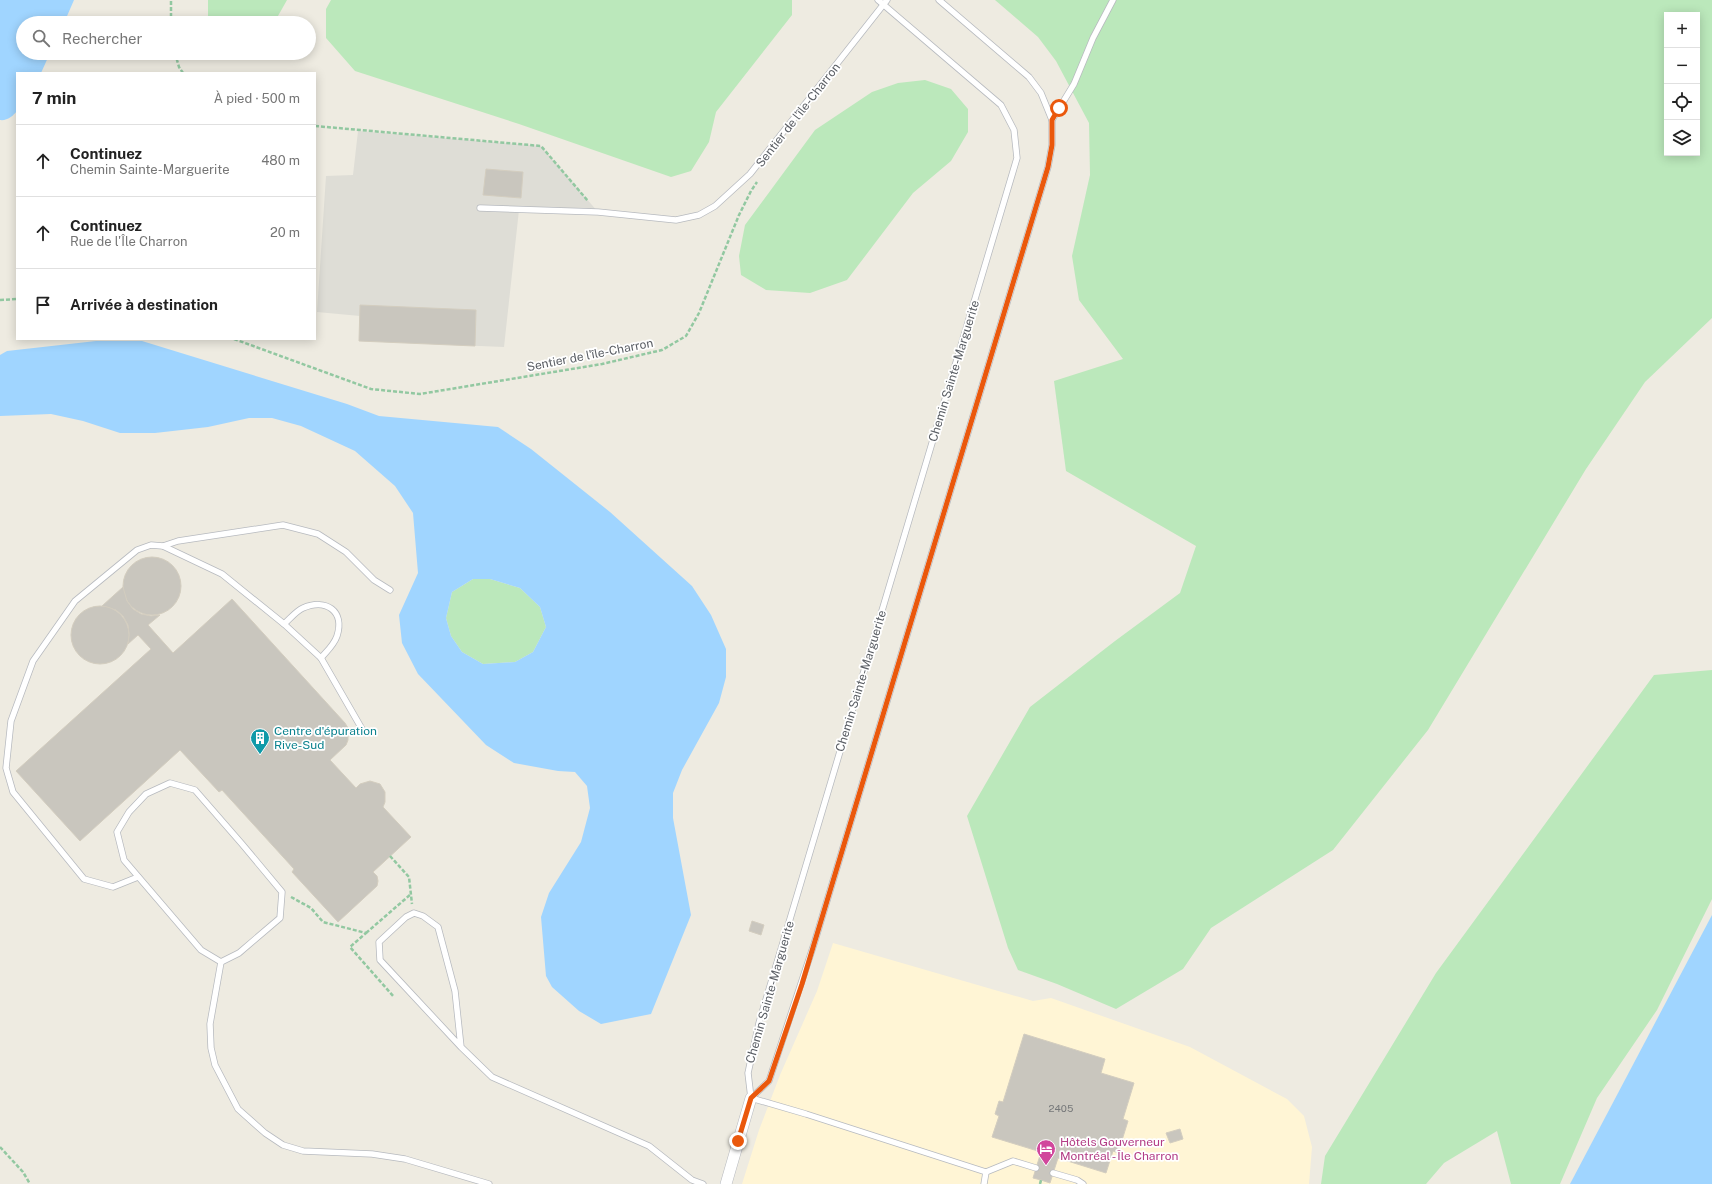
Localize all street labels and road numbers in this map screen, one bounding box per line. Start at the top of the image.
street label: Sentier de l'île-Charron [753,60,843,170]
street label: Chemin Sainte-Marguerite [926,298,982,443]
street label: Sentier de l'île-Charron [526,336,654,374]
street label: Chemin Sainte-Marguerite [833,608,889,753]
street label: Chemin Sainte-Marguerite [743,919,797,1065]

